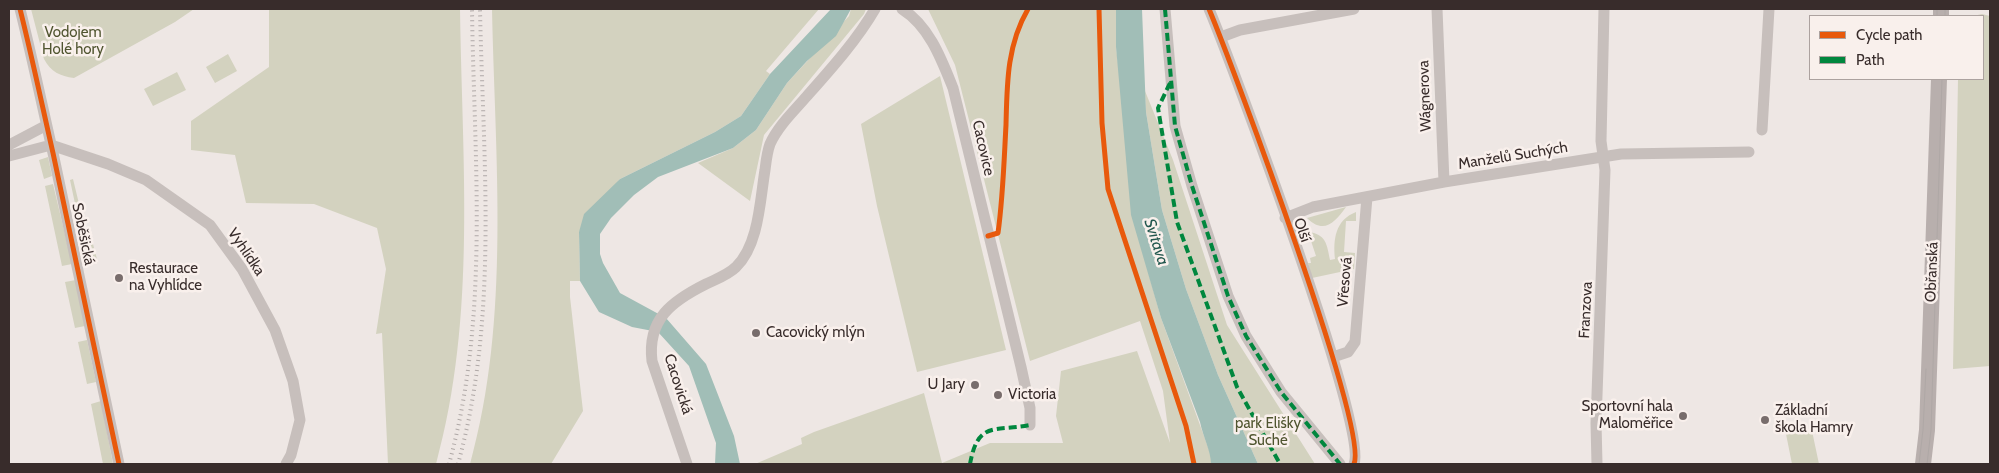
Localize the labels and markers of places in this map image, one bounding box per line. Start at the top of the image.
place label: Restaurace na Vyhlídce [129,260,202,295]
marker: Restaurace na Vyhlídce [113,272,125,284]
place label: Cacovický mlýn [766,324,865,342]
marker: Cacovický mlýn [750,327,762,339]
place label: U Jary [928,376,965,394]
marker: U Jary [969,379,981,391]
place label: Victoria [1008,386,1056,404]
marker: Victoria [992,389,1004,401]
place label: Sportovní hala Maloměřice [1581,398,1673,433]
place label: Základní škola Hamry [1775,402,1853,437]
marker: Sportovní hala Maloměřice [1677,410,1689,422]
marker: Základní škola Hamry [1759,414,1771,426]

